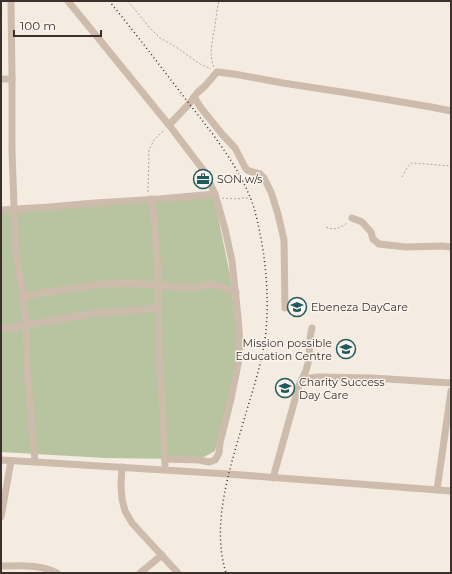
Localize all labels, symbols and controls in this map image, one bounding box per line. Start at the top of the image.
scale bar [14,12,101,38]
text: 100 m [20,18,56,33]
office icon: SON w/s [192,168,214,190]
place label: SON w/s [217,172,263,186]
school or university icon: Ebeneza DayCare [286,296,308,318]
place label: Ebeneza DayCare [311,300,408,314]
place label: Mission possible Education Centre [236,336,332,363]
school or university icon: Mission possible Education Centre [335,338,357,360]
place label: Charity Success Day Care [299,375,385,402]
school or university icon: Charity Success Day Care [274,377,296,399]

